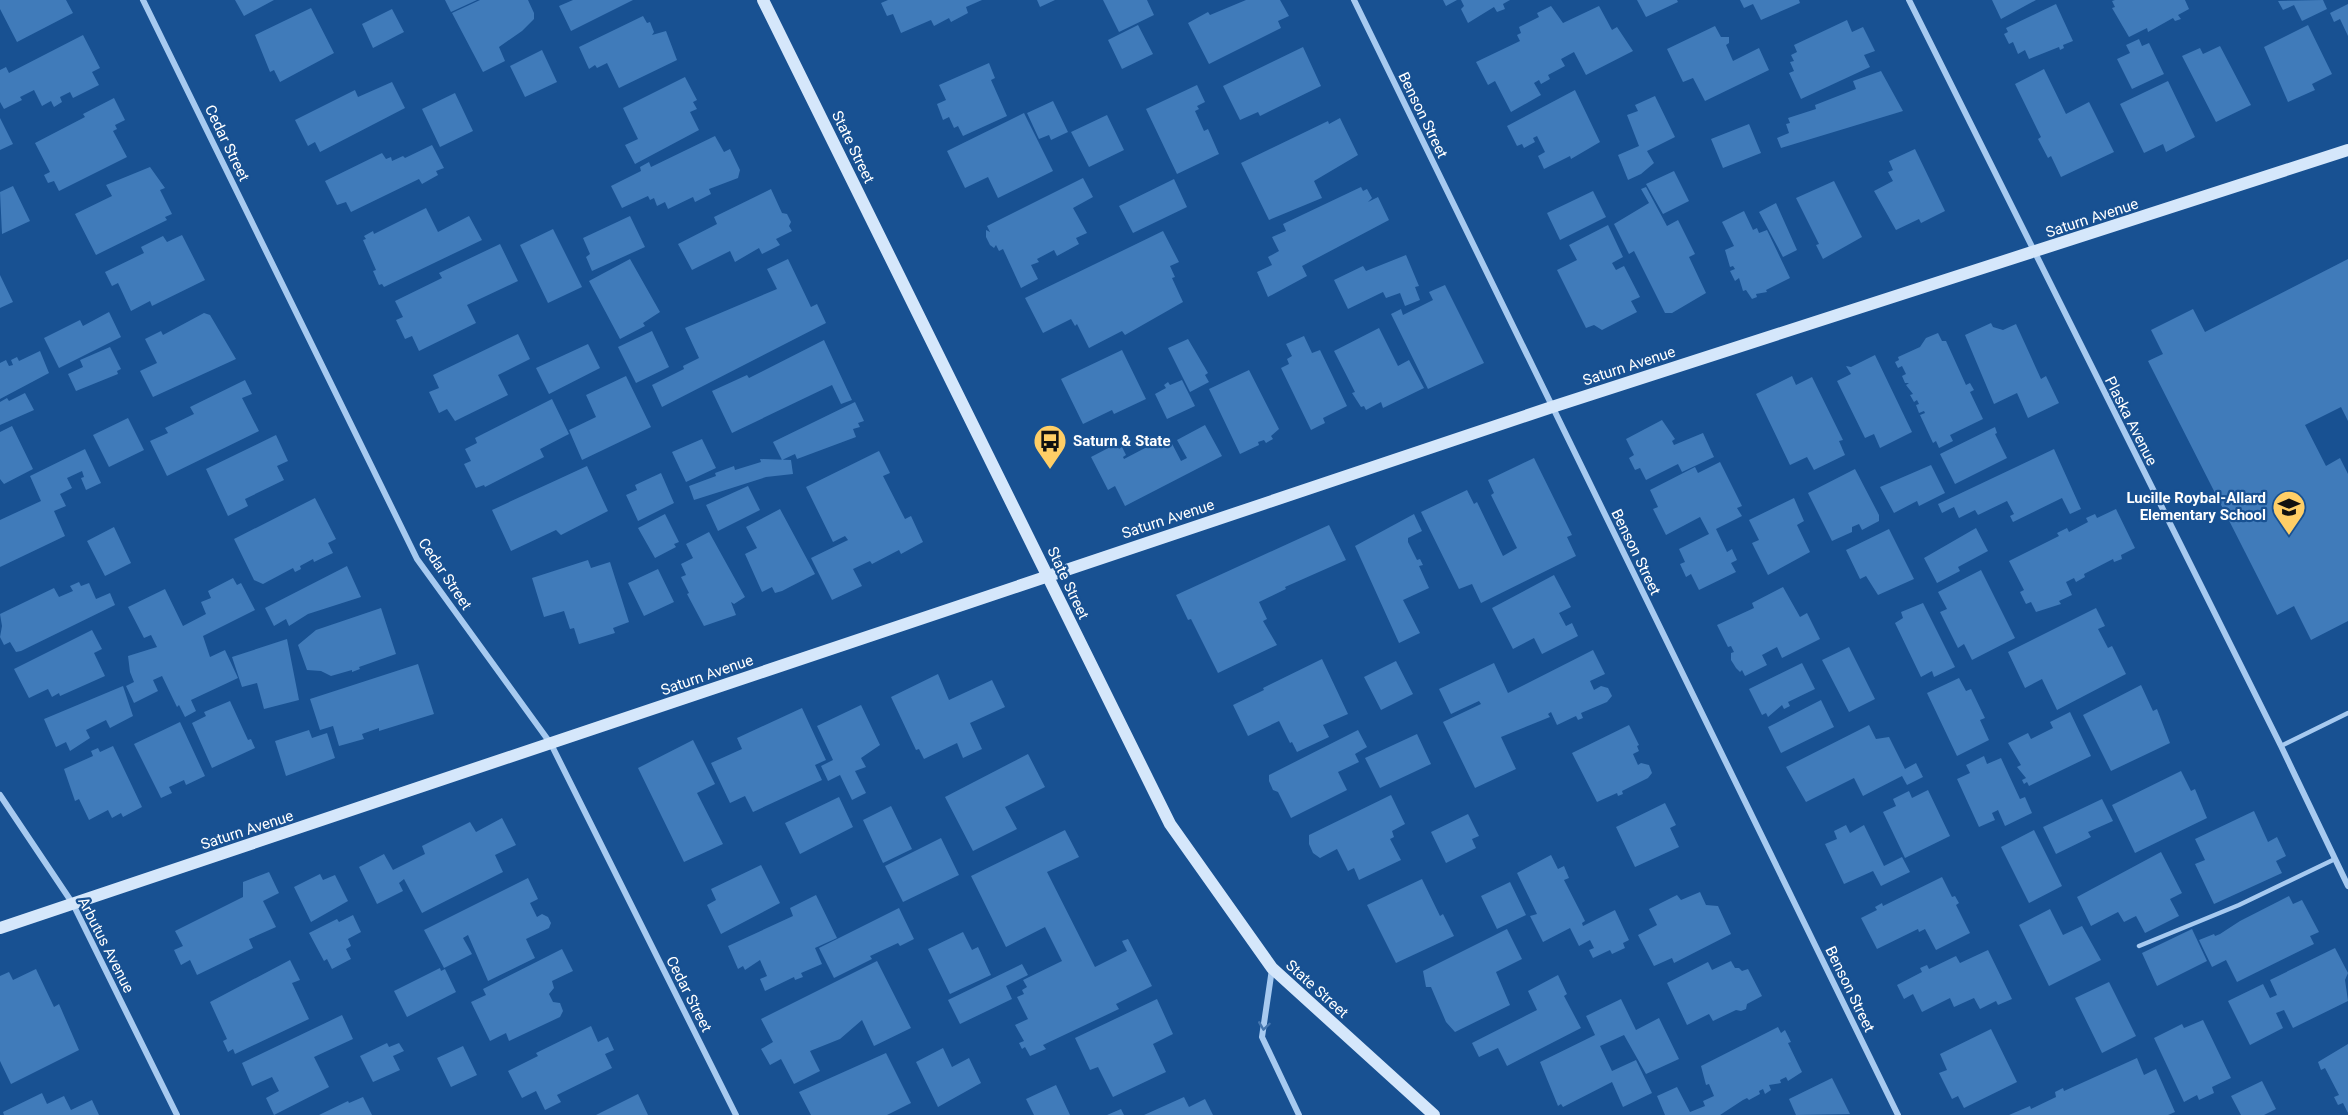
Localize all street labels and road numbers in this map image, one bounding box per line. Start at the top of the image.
street label: Benson Street [1394,69,1452,161]
street label: Cedar Street [201,102,253,184]
street label: State Street [828,108,878,186]
street label: Saturn Avenue [2043,195,2141,241]
street label: Saturn Avenue [1580,343,1678,389]
street label: Plaska Avenue [2101,373,2161,469]
street label: Saturn Avenue [1119,496,1217,542]
street label: Benson Street [1607,506,1665,598]
street label: Cedar Street [414,535,476,613]
street label: State Street [1043,544,1093,622]
street label: Saturn Avenue [659,651,756,699]
street label: Saturn Avenue [198,807,296,853]
street label: Arbutus Avenue [74,894,138,996]
street label: Benson Street [1821,943,1879,1035]
street label: Cedar Street [662,953,716,1035]
street label: State Street [1282,956,1352,1022]

